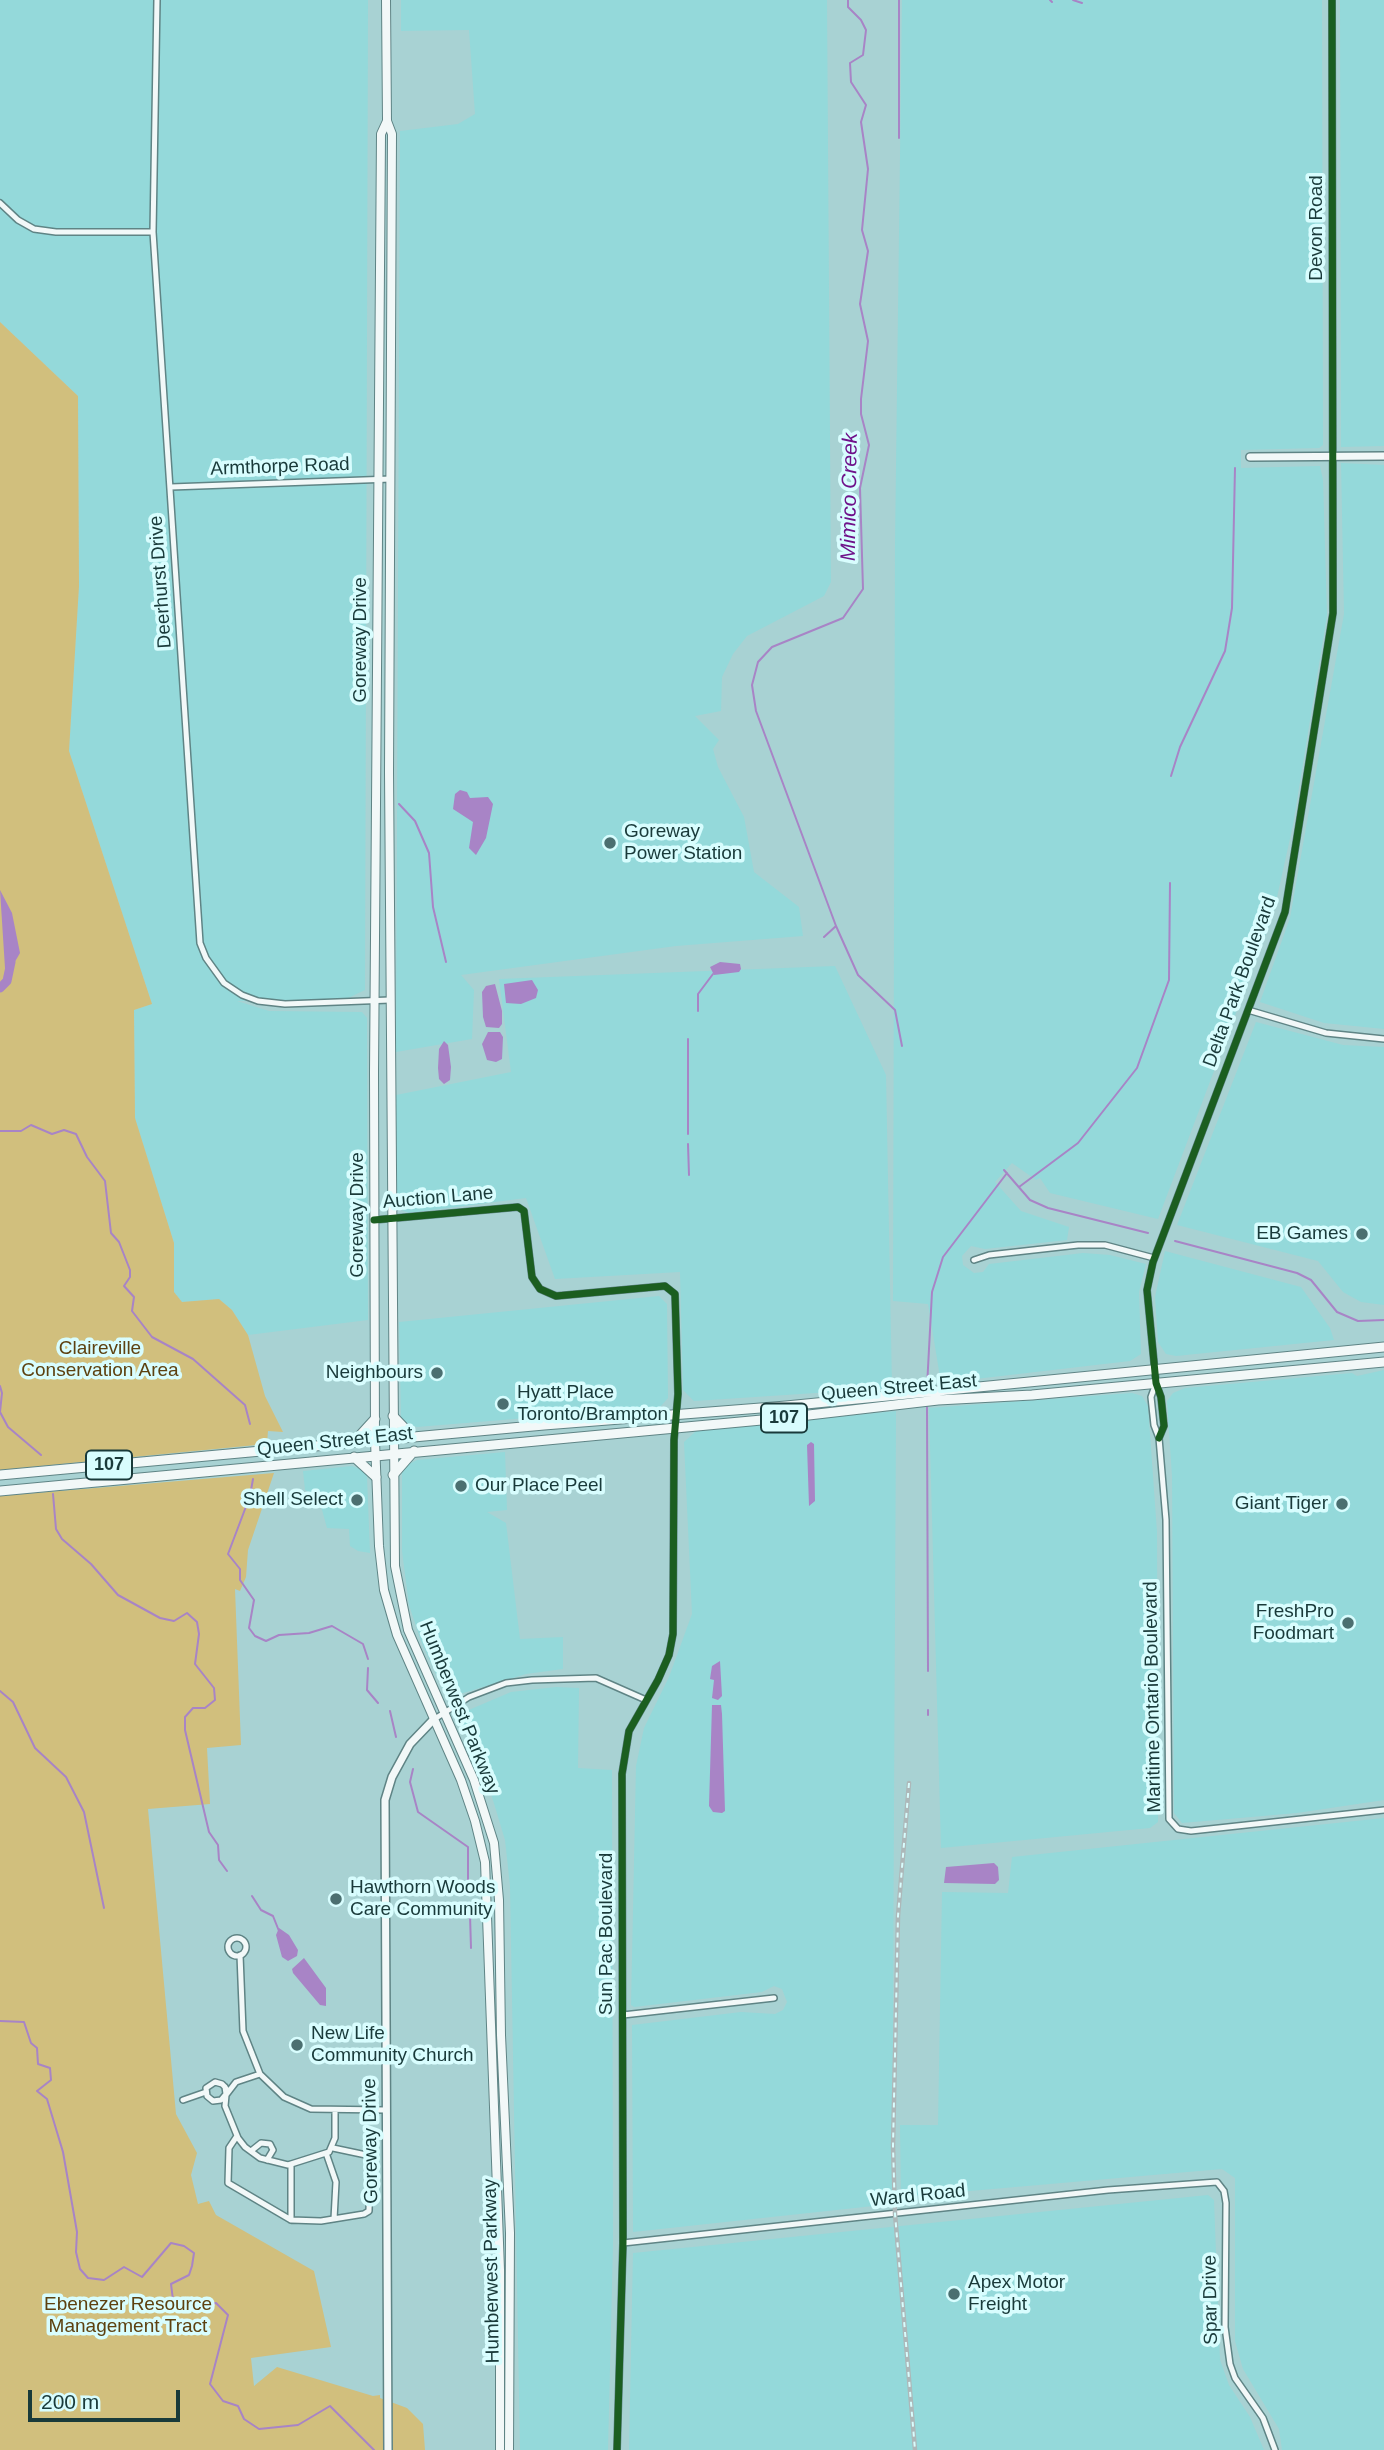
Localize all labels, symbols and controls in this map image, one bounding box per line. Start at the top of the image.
street label: Devon Road [1306,175,1328,281]
water label: Mimico Creek [836,433,864,561]
street label: Armthorpe Road [210,453,350,481]
street label: Deerhurst Drive [145,515,177,649]
street label: Goreway Drive [350,577,372,703]
place label: Goreway Power Station [624,821,742,865]
marker: Goreway Power Station [602,835,618,851]
street label: Delta Park Boulevard [1199,894,1281,1070]
street label: Goreway Drive [347,1152,369,1278]
street label: Auction Lane [382,1182,494,1214]
place label: EB Games [1256,1223,1348,1245]
marker: EB Games [1354,1226,1370,1242]
park label: Claireville Conservation Area [21,1338,179,1382]
place label: Neighbours [326,1362,423,1384]
marker: Neighbours [429,1365,445,1381]
street label: Queen Street East [820,1370,978,1406]
place label: Hyatt Place Toronto/Brampton [517,1382,668,1426]
marker: Hyatt Place Toronto/Brampton [495,1396,511,1412]
road number: 107 [761,1404,807,1433]
street label: Queen Street East [256,1422,414,1462]
road number: 107 [86,1450,132,1480]
place label: Our Place Peel [475,1475,603,1497]
marker: Our Place Peel [453,1478,469,1494]
place label: Shell Select [243,1489,343,1511]
marker: Shell Select [349,1492,365,1508]
place label: Giant Tiger [1235,1493,1328,1515]
marker: Giant Tiger [1334,1496,1350,1512]
street label: Maritime Ontario Boulevard [1140,1581,1166,1813]
place label: FreshPro Foodmart [1253,1601,1334,1645]
marker: FreshPro Foodmart [1340,1615,1356,1631]
street label: Humberwest Parkway [414,1618,504,1798]
street label: Sun Pac Boulevard [596,1853,618,2015]
place label: Hawthorn Woods Care Community [350,1877,495,1921]
marker: Hawthorn Woods Care Community [328,1891,344,1907]
place label: New Life Community Church [311,2023,474,2067]
marker: New Life Community Church [289,2037,305,2053]
street label: Goreway Drive [359,2078,383,2204]
street label: Humberwest Parkway [479,2178,505,2364]
street label: Ward Road [869,2180,967,2212]
street label: Spar Drive [1199,2255,1223,2345]
place label: Apex Motor Freight [968,2272,1065,2316]
marker: Apex Motor Freight [946,2286,962,2302]
park label: Ebenezer Resource Management Tract [44,2294,212,2338]
scale bar [32,2376,184,2420]
text: 200 m [41,2390,99,2413]

